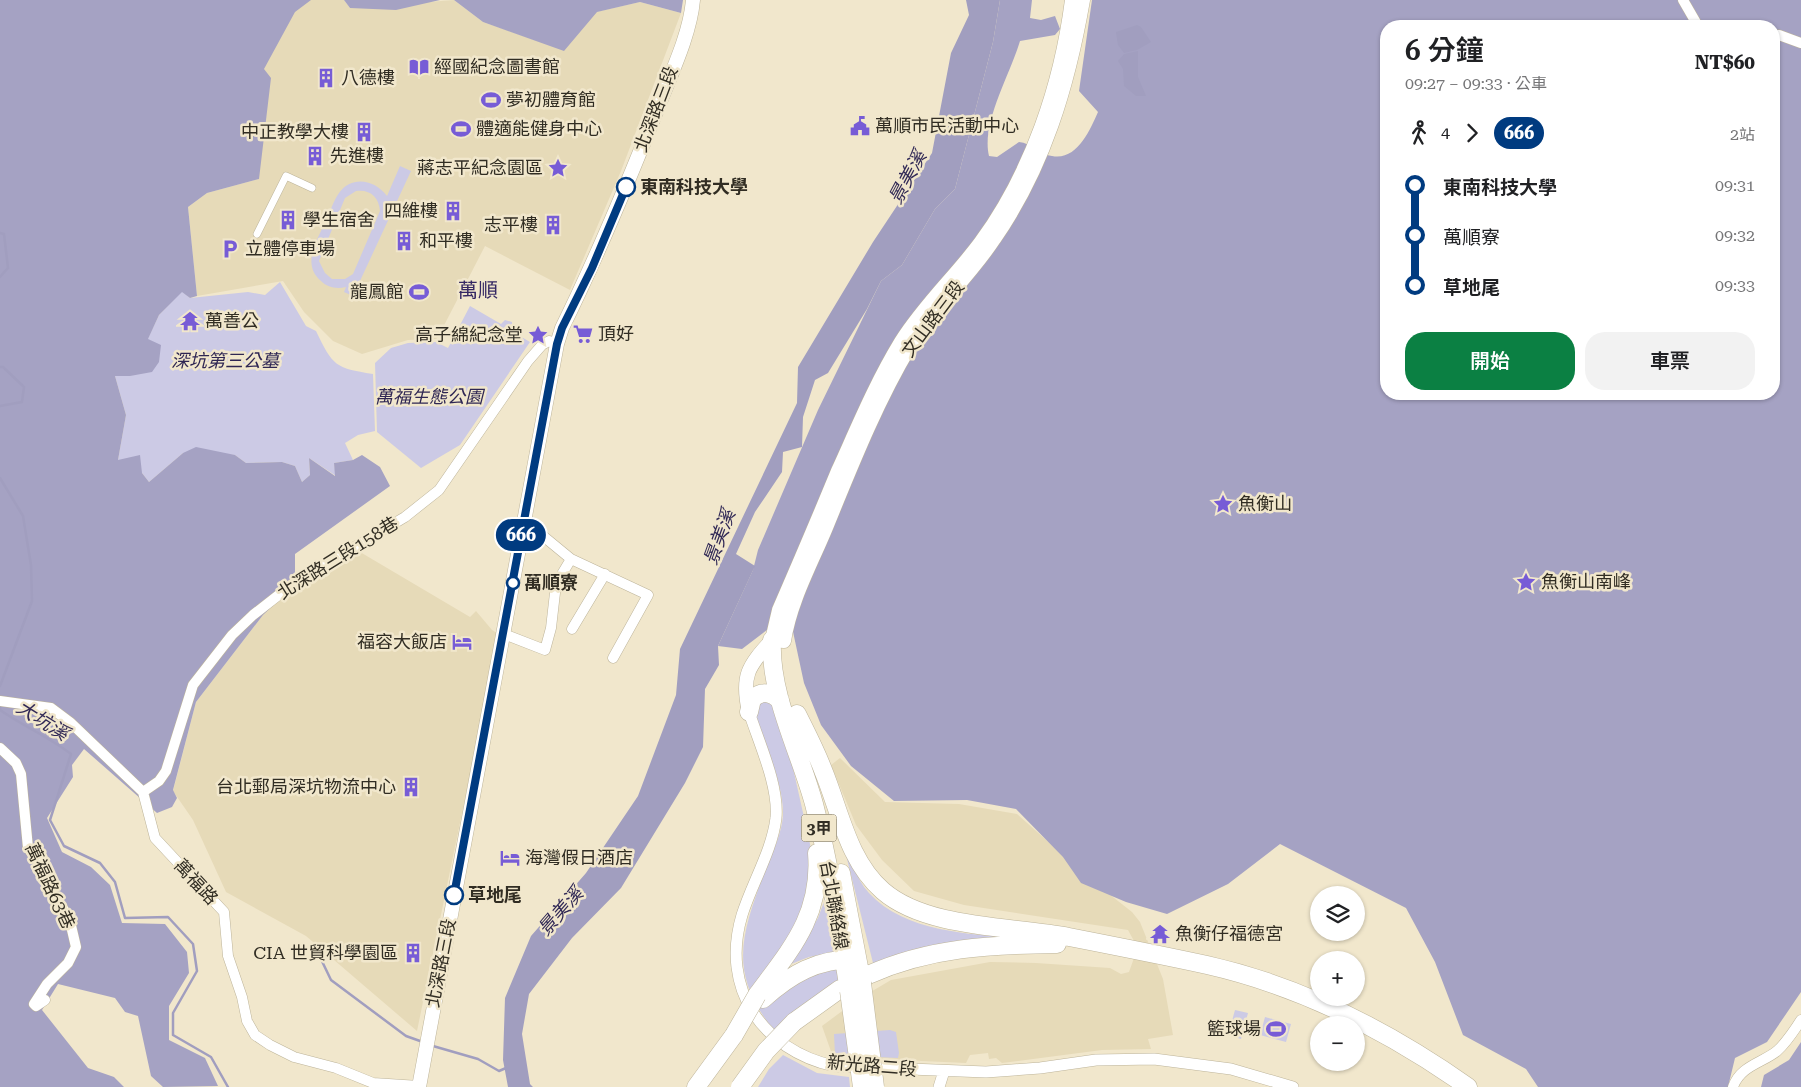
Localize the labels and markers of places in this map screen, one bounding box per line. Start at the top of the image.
library icon: 經國紀念圖書館 [408,56,430,78]
place label: 經國紀念圖書館 [434,56,560,77]
building icon: 八德樓 [315,67,337,89]
place label: 八德樓 [341,67,395,88]
sports icon: 夢初體育館 [480,89,502,111]
place label: 夢初體育館 [506,89,596,110]
public building icon: 萬順市民活動中心 [849,115,871,137]
place label: 萬順市民活動中心 [875,115,1019,136]
sports icon: 體適能健身中心 [450,118,472,140]
place label: 體適能健身中心 [476,118,602,139]
place label: 中正教學大樓 [241,121,349,142]
building icon: 中正教學大樓 [353,121,375,143]
building icon: 先進樓 [304,145,326,167]
place label: 先進樓 [330,145,384,166]
place label: 蔣志平紀念園區 [417,157,543,178]
place icon: 蔣志平紀念園區 [547,157,569,179]
place label: 東南科技大學 [640,176,748,197]
marker: 東南科技大學 [616,177,636,197]
place label: 四維樓 [384,200,438,221]
building icon: 四維樓 [442,200,464,222]
building icon: 學生宿舍 [277,209,299,231]
place label: 學生宿舍 [303,209,375,230]
place label: 志平樓 [484,214,538,235]
building icon: 志平樓 [542,214,564,236]
building icon: 和平樓 [393,230,415,252]
place label: 和平樓 [419,230,473,251]
parking icon: 立體停車場 [219,238,241,260]
place label: 立體停車場 [245,238,335,259]
place label: 龍鳳館 [350,281,404,302]
sports icon: 龍鳳館 [408,281,430,303]
temple icon: 萬善公 [179,310,201,332]
place label: 萬善公 [205,310,259,331]
supermarket icon: 頂好 [572,323,594,345]
place label: 頂好 [598,323,634,344]
place label: 高子綿紀念堂 [415,324,523,345]
place icon: 高子綿紀念堂 [527,324,549,346]
place icon: 魚衡山 [1212,493,1234,515]
place label: 魚衡山 [1238,493,1292,514]
place icon: 魚衡山南峰 [1515,571,1537,593]
place label: 魚衡山南峰 [1541,571,1631,592]
place label: 萬順寮 [524,572,578,593]
marker: 萬順寮 [506,576,520,590]
place label: 福容大飯店 [357,631,447,652]
hotel icon: 福容大飯店 [451,631,473,653]
place label: 台北郵局深坑物流中心 [216,776,396,797]
building icon: 台北郵局深坑物流中心 [400,776,422,798]
hotel icon: 海灣假日酒店 [499,847,521,869]
place label: 海灣假日酒店 [525,847,633,868]
place label: 草地尾 [468,884,522,905]
marker: 草地尾 [444,885,464,905]
temple icon: 魚衡仔福德宮 [1149,923,1171,945]
place label: 魚衡仔福德宮 [1175,923,1283,944]
place label: CIA 世貿科學園區 [253,942,398,963]
building icon: CIA 世貿科學園區 [402,942,424,964]
place label: 籃球場 [1207,1018,1261,1039]
sports icon: 籃球場 [1265,1018,1287,1040]

